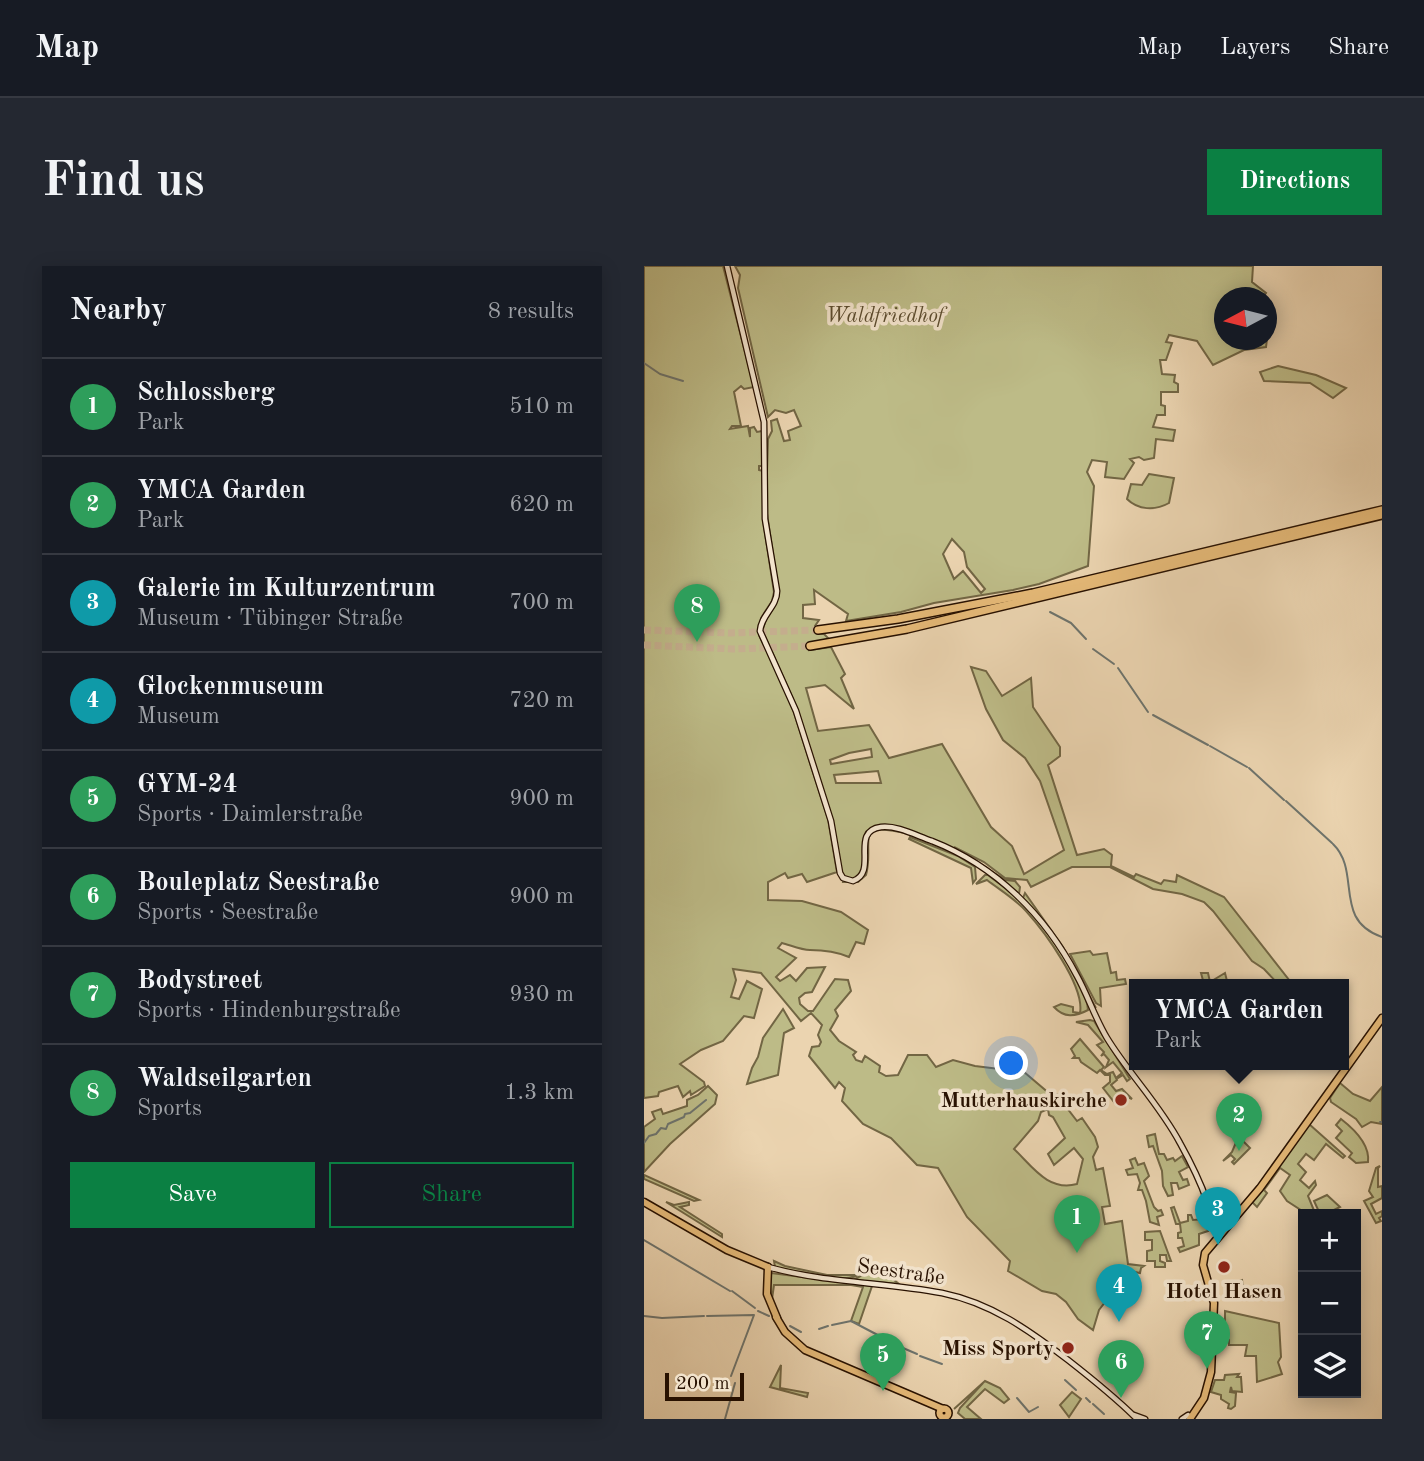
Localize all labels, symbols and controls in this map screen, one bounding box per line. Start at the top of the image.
text: Map [35,32,99,65]
text: Map [1138,36,1182,60]
text: Layers [1220,36,1290,60]
text: Share [1328,36,1389,60]
button: Directions [1207,149,1382,215]
text: Find us [42,158,205,207]
north arrow [1214,287,1277,350]
text: Nearby [70,296,167,326]
text: 8 results [488,300,574,323]
park label: Waldfriedhof [825,306,948,327]
text: Schlossberg [137,380,275,406]
text: 1 [86,395,100,418]
text: 510 m [509,395,574,418]
text: Park [137,411,184,434]
text: YMCA Garden [137,478,306,504]
text: 2 [86,493,100,516]
text: 620 m [509,493,574,516]
text: Park [137,509,184,532]
text: Galerie im Kulturzentrum [137,576,435,602]
pin: 8 [674,584,720,642]
text: 3 [86,591,100,614]
text: 700 m [509,591,574,614]
text: Museum · Tübinger Straße [137,607,403,630]
text: Glockenmuseum [137,674,324,700]
text: 4 [86,689,100,712]
text: 720 m [509,689,574,712]
text: Museum [137,705,220,728]
text: GYM-24 [137,772,238,798]
text: 5 [86,787,100,810]
text: 900 m [509,787,574,810]
text: Sports · Daimlerstraße [137,803,363,826]
text: Bouleplatz Seestraße [137,870,380,896]
text: 6 [86,885,100,908]
text: 900 m [509,885,574,908]
text: Sports · Seestraße [137,901,318,924]
text: Bodystreet [137,968,262,994]
popup [1129,979,1349,1070]
text: 7 [86,983,100,1006]
text: 930 m [509,983,574,1006]
text: YMCA Garden [1155,998,1323,1024]
text: Sports · Hindenburgstraße [137,999,401,1022]
text: Park [1155,1029,1202,1052]
your location [994,1046,1028,1080]
text: Waldseilgarten [137,1066,312,1092]
text: 8 [86,1081,100,1104]
text: 1.3 km [504,1081,574,1104]
place label: Mutterhauskirche [941,1091,1107,1112]
marker: Mutterhauskirche [1113,1092,1129,1108]
pin: 2 [1216,1093,1262,1151]
text: Sports [137,1097,202,1120]
button: Save [70,1162,315,1228]
button: Share [329,1162,574,1228]
pin: 3 [1195,1187,1241,1245]
pin: 1 [1054,1195,1100,1253]
map controls [1298,1209,1361,1398]
button: + [1298,1209,1361,1272]
street label: Seestraße [856,1256,946,1289]
marker: Hotel Hasen [1216,1259,1232,1275]
pin: 4 [1096,1264,1142,1322]
button: − [1298,1272,1361,1335]
place label: Hotel Hasen [1166,1282,1282,1303]
pin: 7 [1184,1311,1230,1369]
pin: 5 [860,1333,906,1391]
button: layers [1298,1335,1361,1398]
place label: Miss Sporty [942,1339,1054,1360]
marker: Miss Sporty [1060,1340,1076,1356]
pin: 6 [1098,1340,1144,1398]
scale bar [665,1370,744,1402]
text: 200 m [676,1375,729,1394]

